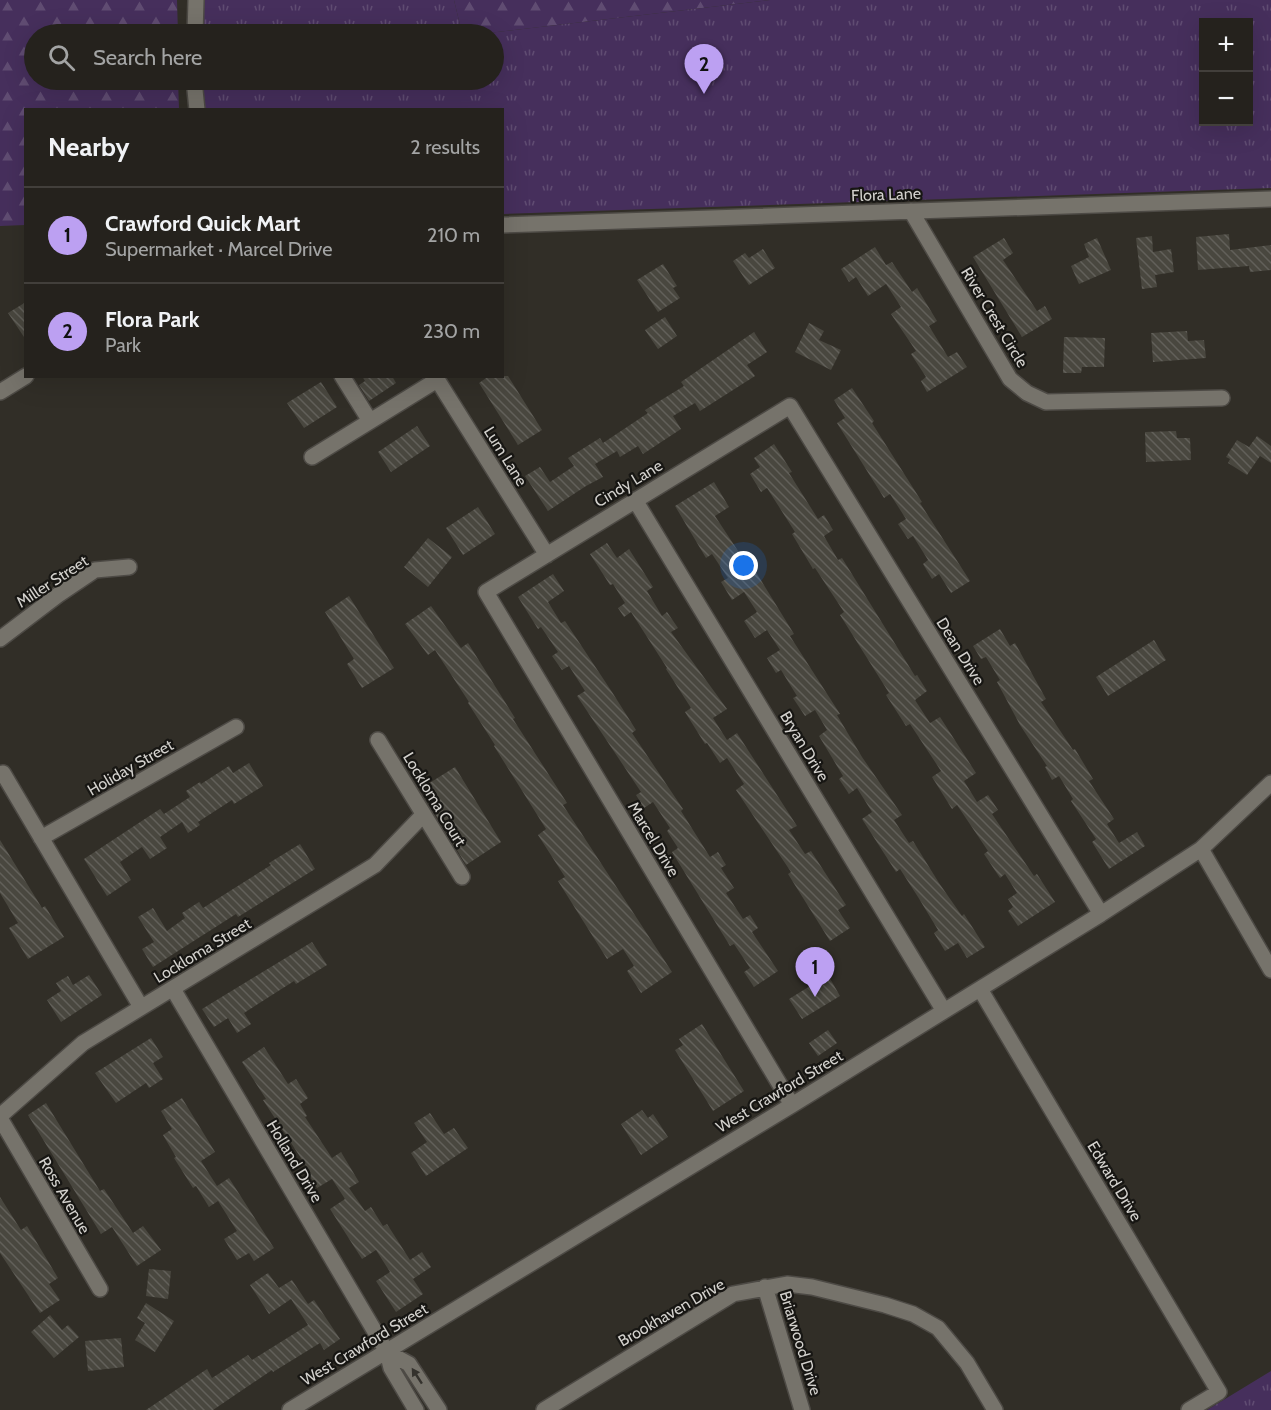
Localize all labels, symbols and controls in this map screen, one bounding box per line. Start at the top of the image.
map controls [1199,18,1253,126]
button: + [1199,18,1253,72]
search box [24,24,504,90]
icon: search [45,41,78,74]
text: Search here [93,44,202,71]
pin: 2 [684,44,724,94]
button: − [1199,72,1253,126]
text: Nearby [48,131,129,163]
text: 2 results [410,135,480,159]
street label: Flora Lane [851,184,921,205]
text: Crawford Quick Mart [105,210,300,237]
text: 1 [64,223,71,247]
text: 210 m [427,223,480,247]
text: Supermarket · Marcel Drive [105,237,333,261]
street label: River Crest Circle [957,264,1032,371]
text: Flora Park [105,306,199,333]
text: 2 [62,319,73,343]
text: 230 m [423,319,480,343]
text: Park [105,333,141,357]
street label: Lum Lane [480,423,531,490]
street label: Cindy Lane [591,456,666,511]
street label: Miller Street [13,551,92,612]
your location [729,551,758,580]
street label: Dean Drive [932,614,989,688]
street label: Bryan Drive [776,708,833,785]
street label: Holiday Street [84,735,177,800]
street label: Lockloma Court [399,749,470,850]
street label: Marcel Drive [624,798,683,880]
street label: Lockloma Street [150,914,255,987]
pin: 1 [796,948,834,997]
street label: West Crawford Street [712,1046,847,1137]
street label: Holland Drive [263,1117,327,1206]
street label: Edward Drive [1083,1138,1146,1225]
street label: Ross Avenue [35,1153,94,1237]
street label: Brookhaven Drive [615,1274,728,1351]
street label: Briarwood Drive [776,1289,825,1398]
street label: West Crawford Street [297,1299,432,1390]
one-way arrow [412,1368,423,1384]

